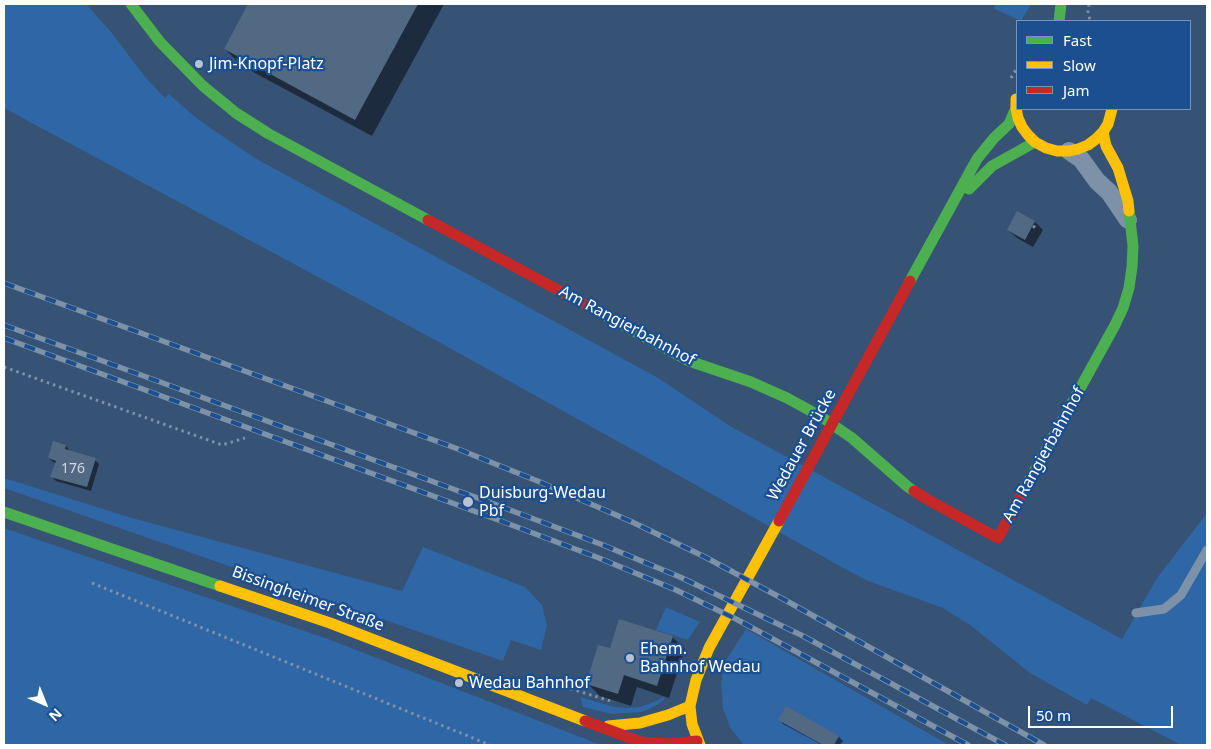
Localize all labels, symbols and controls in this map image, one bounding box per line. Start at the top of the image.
legend [1016,20,1191,110]
text: Fast [1063,30,1092,50]
place label: Jim-Knopf-Platz [209,54,324,74]
text: Slow [1063,55,1096,75]
marker: Jim-Knopf-Platz [193,58,205,70]
text: Jam [1063,80,1090,100]
street label: Am Rangierbahnhof [556,282,698,370]
street label: Am Rangierbahnhof [999,384,1089,526]
street label: Wedauer Brücke [763,386,841,504]
house number: 176 [61,461,85,477]
place label: Duisburg-Wedau Pbf [479,483,606,521]
marker: Duisburg-Wedau Pbf [461,495,475,509]
street label: Bissingheimer Straße [229,563,387,635]
place label: Ehem. Bahnhof Wedau [640,639,761,677]
marker: Ehem. Bahnhof Wedau [624,652,636,664]
place label: Wedau Bahnhof [469,673,590,693]
marker: Wedau Bahnhof [453,677,465,689]
north arrow [20,679,70,729]
scale bar [1031,696,1176,728]
text: N [45,704,66,726]
text: 50 m [1036,705,1071,725]

